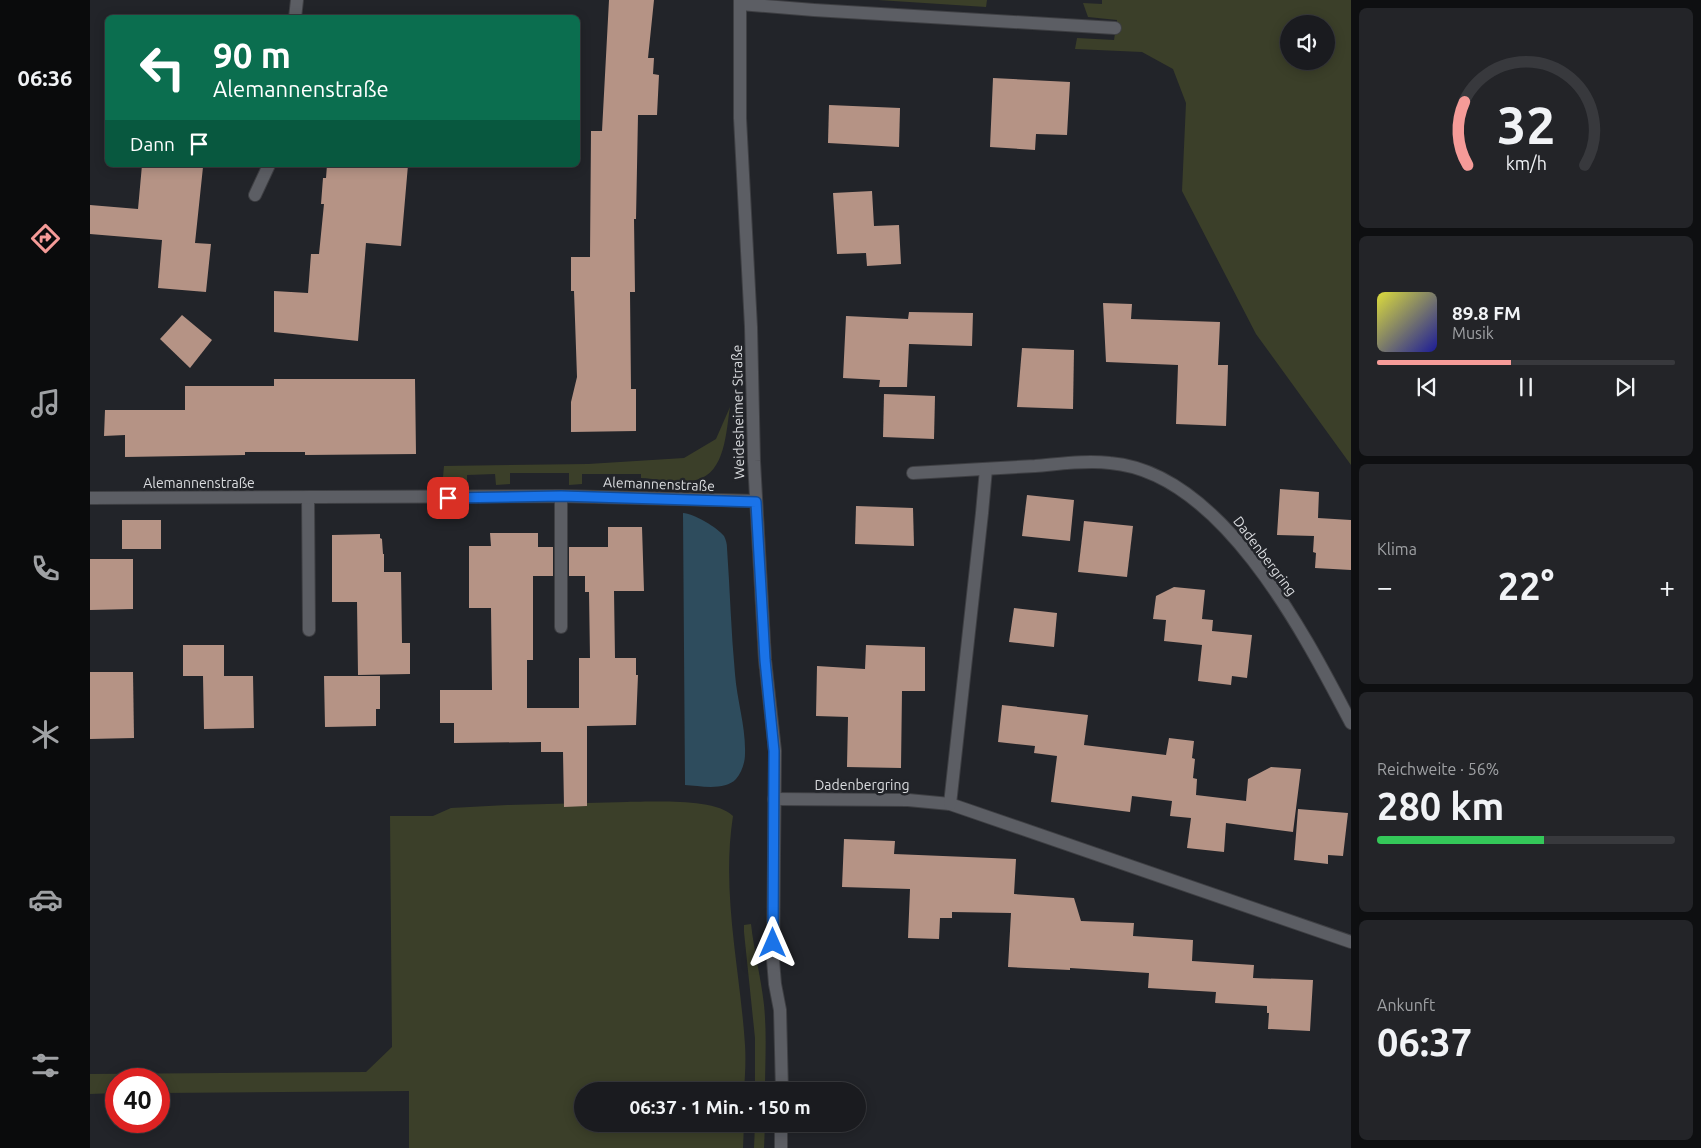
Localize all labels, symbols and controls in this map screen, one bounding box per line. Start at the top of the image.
map controls [1280,15,1335,70]
button: sound [1280,15,1335,70]
icon: left [130,35,195,100]
text: 90 m [213,35,291,75]
text: 06:36 [17,65,73,90]
text: Alemannenstraße [213,76,389,101]
text: 32 [1497,96,1555,154]
icon: arrive [185,130,213,158]
text: Dann [130,133,175,155]
text: km/h [1505,153,1547,173]
icon: directions [28,221,63,256]
text: 89.8 FM [1452,302,1521,324]
text: Musik [1452,324,1494,342]
street label: Weidesheimer Straße [729,344,747,480]
icon: previous [1413,373,1441,401]
icon: pause [1512,373,1540,401]
icon: next [1611,373,1639,401]
icon: music [28,386,63,421]
street label: Alemannenstraße [603,474,715,494]
street label: Alemannenstraße [143,475,255,491]
pin [427,477,469,519]
icon: arrive [434,484,462,512]
street label: Dadenbergring [1230,513,1300,599]
text: Klima [1377,540,1417,558]
icon: phone [28,551,63,586]
text: 22° [1498,565,1554,607]
text: − [1377,571,1393,602]
text: + [1659,571,1675,602]
icon: climate [28,717,63,752]
text: Reichweite · 56% [1377,760,1499,778]
street label: Dadenbergring [814,777,910,793]
text: 280 km [1377,785,1504,827]
icon: car [28,882,63,917]
position arrow [746,916,798,968]
text: Ankunft [1377,996,1435,1014]
text: 06:37 [1377,1021,1472,1063]
icon: filters [28,1048,63,1083]
speed limit sign: 40 [105,1068,170,1133]
text: 06:37 · 1 Min. · 150 m [629,1096,811,1118]

